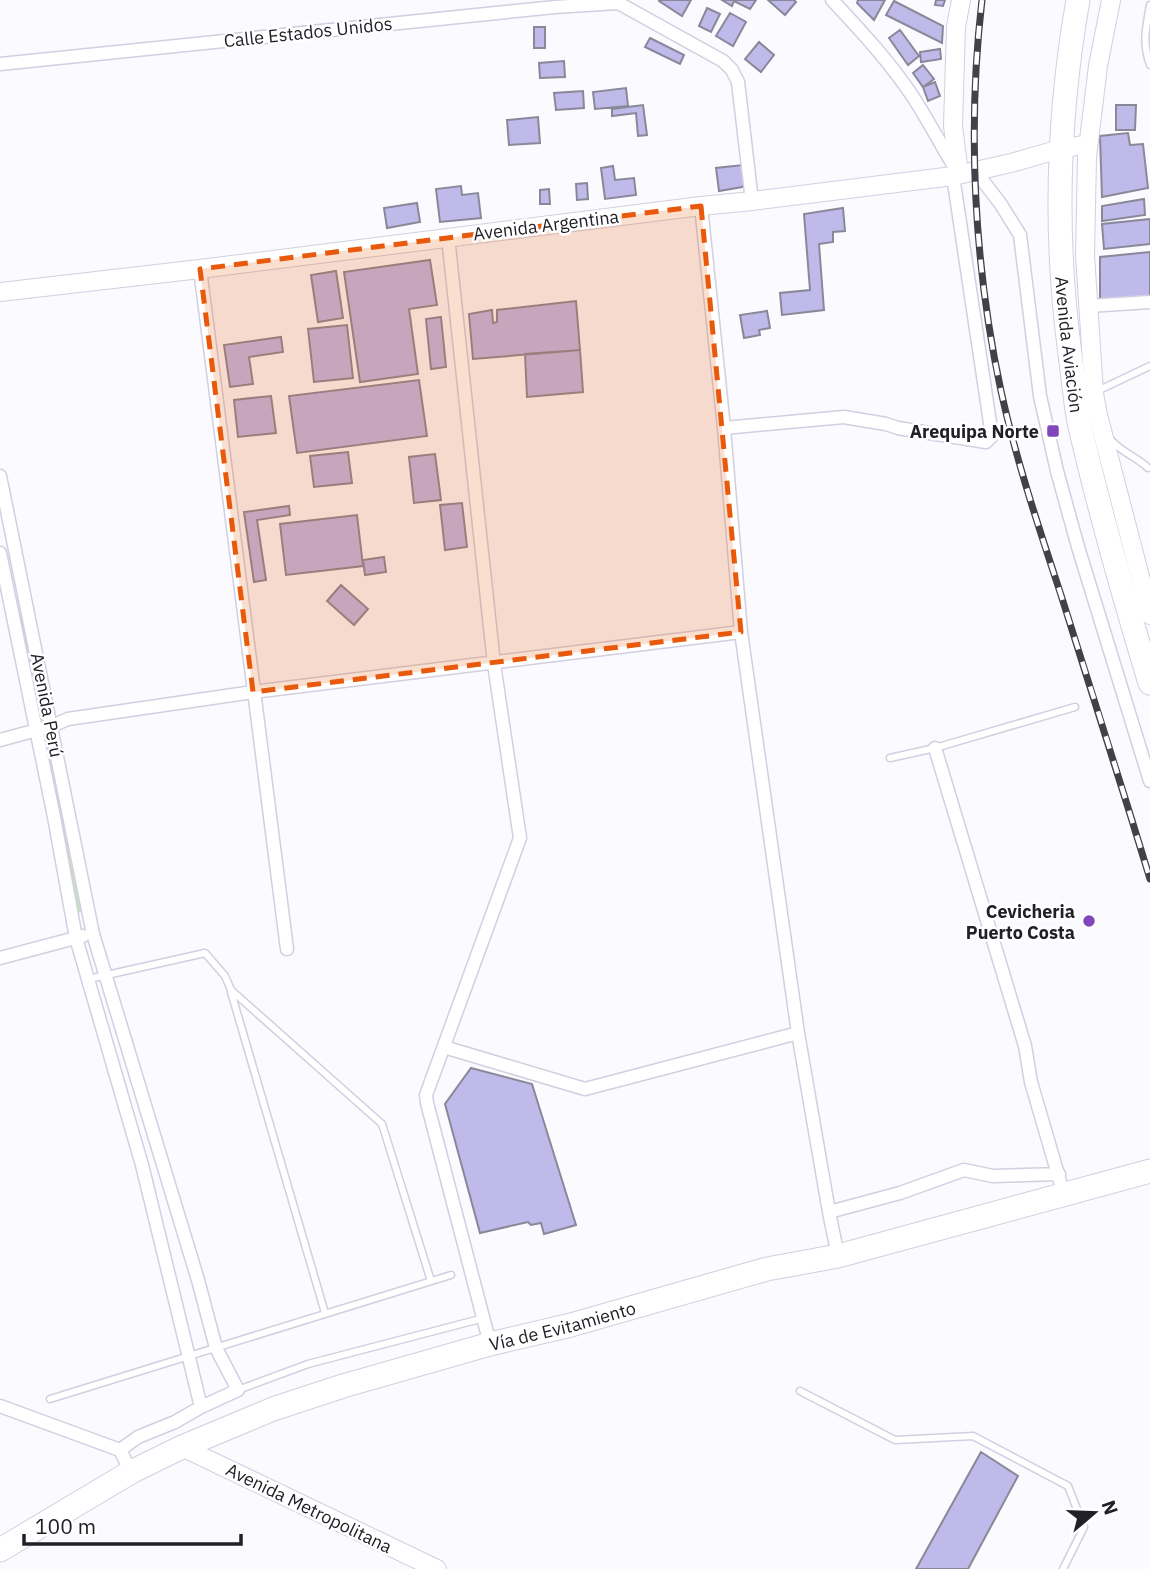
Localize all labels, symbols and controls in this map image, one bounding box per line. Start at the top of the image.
street label: Calle Estados Unidos [223,12,393,52]
street label: Avenida Argentina [472,205,621,245]
street label: Avenida Aviación [1051,276,1089,414]
place label: Arequipa Norte [910,420,1039,443]
marker: Arequipa Norte [1045,423,1061,439]
street label: Avenida Perú [26,651,68,759]
place label: Cevicheria Puerto Costa [966,900,1075,944]
marker: Cevicheria Puerto Costa [1081,913,1097,929]
street label: Vía de Evitamiento [487,1296,638,1355]
street label: Avenida Metropolitana [222,1458,396,1558]
north arrow [1059,1478,1129,1548]
text: N [1096,1497,1124,1518]
scale bar [24,1502,242,1546]
text: 100 m [35,1512,96,1540]

